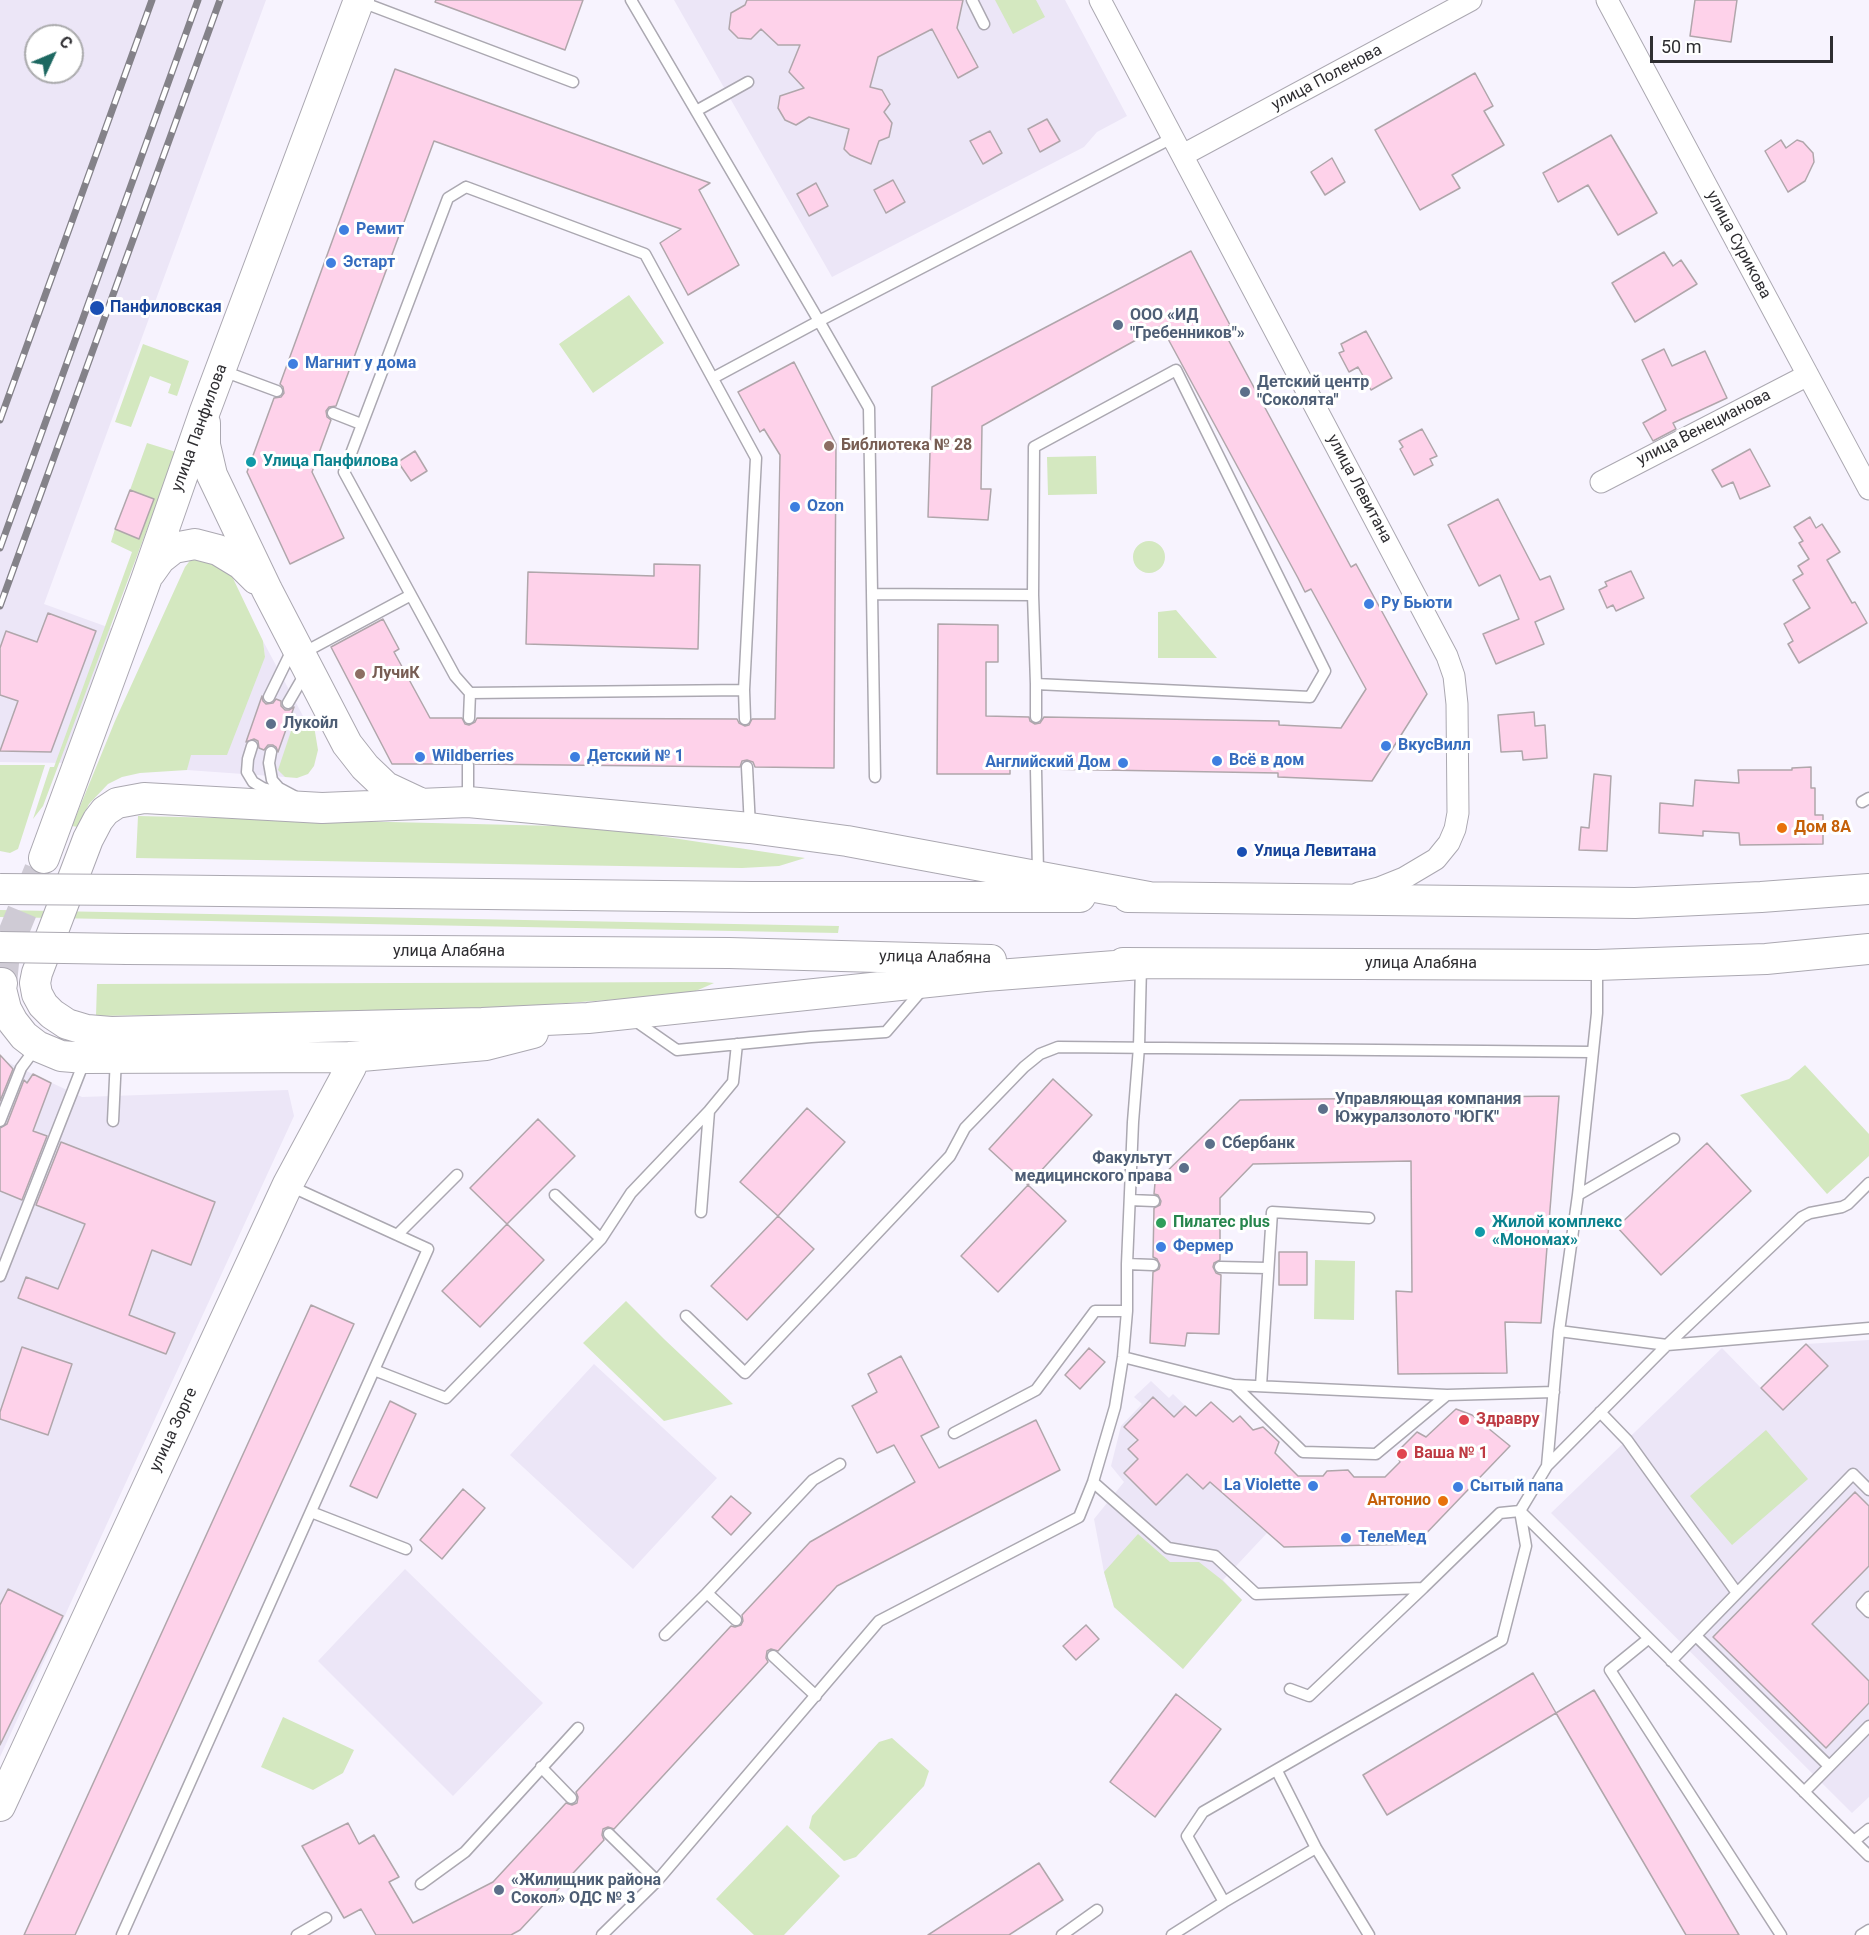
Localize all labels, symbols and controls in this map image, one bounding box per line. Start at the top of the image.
north arrow [24,24,84,84]
scale bar [1653,24,1836,62]
text: С [55,32,76,53]
text: 50 m [1661,36,1701,57]
street label: улица Поленова [1269,41,1385,115]
street label: улица Сурикова [1701,188,1775,302]
place label: Ремит [356,220,404,240]
marker: Ремит [337,223,351,237]
place label: Эстарт [343,253,395,273]
marker: Эстарт [324,256,338,270]
place label: Панфиловская [110,298,222,318]
marker: Панфиловская [88,299,106,317]
place label: ООО «ИД "Гребенников"» [1130,306,1245,344]
marker: ООО «ИД "Гребенников"» [1111,318,1125,332]
place label: Магнит у дома [305,354,416,374]
marker: Магнит у дома [286,357,300,371]
street label: улица Панфилова [168,362,232,494]
place label: Детский центр "Соколята" [1257,373,1369,411]
marker: Детский центр "Соколята" [1238,385,1252,399]
street label: улица Венецианова [1634,386,1774,470]
street label: улица Левитана [1322,431,1396,547]
place label: Библиотека № 28 [841,436,972,456]
marker: Библиотека № 28 [822,439,836,453]
place label: Улица Панфилова [263,452,398,472]
marker: Улица Панфилова [244,455,258,469]
place label: Ozon [807,497,844,517]
marker: Ozon [788,500,802,514]
place label: Ру Бьюти [1381,594,1452,614]
marker: Ру Бьюти [1362,597,1376,611]
place label: ЛучиК [372,664,420,684]
marker: ЛучиК [353,667,367,681]
place label: Лукойл [283,714,338,734]
marker: Лукойл [264,717,278,731]
place label: ВкусВилл [1398,736,1471,756]
marker: ВкусВилл [1379,739,1393,753]
place label: Wildberries [432,747,514,767]
place label: Детский № 1 [587,747,684,767]
marker: Wildberries [413,750,427,764]
marker: Детский № 1 [568,750,582,764]
place label: Всё в дом [1229,751,1304,771]
place label: Английский Дом [985,753,1111,773]
marker: Всё в дом [1210,754,1224,768]
marker: Английский Дом [1116,756,1130,770]
place label: Дом 8А [1794,818,1851,838]
marker: Дом 8А [1775,821,1789,835]
place label: Улица Левитана [1254,842,1376,862]
marker: Улица Левитана [1235,845,1249,859]
street label: улица Алабяна [393,942,505,962]
street label: улица Алабяна [879,947,991,969]
street label: улица Алабяна [1365,954,1477,974]
place label: Управляющая компания Южуралзолото "ЮГК" [1335,1090,1522,1128]
marker: Управляющая компания Южуралзолото "ЮГК" [1316,1102,1330,1116]
place label: Сбербанк [1222,1134,1295,1154]
marker: Сбербанк [1203,1137,1217,1151]
place label: Факультут медицинского права [1014,1149,1172,1187]
marker: Факультут медицинского права [1177,1161,1191,1175]
place label: Пилатес plus [1173,1213,1270,1233]
place label: Жилой комплекс «Мономах» [1492,1213,1622,1251]
marker: Пилатес plus [1154,1216,1168,1230]
marker: Жилой комплекс «Мономах» [1473,1225,1487,1239]
place label: Фермер [1173,1237,1233,1257]
marker: Фермер [1154,1240,1168,1254]
street label: улица Зорге [146,1385,202,1475]
place label: Здравру [1476,1410,1539,1430]
marker: Здравру [1457,1413,1471,1427]
place label: Ваша № 1 [1414,1444,1488,1464]
marker: Ваша № 1 [1395,1447,1409,1461]
place label: La Violette [1224,1476,1301,1496]
place label: Сытый папа [1470,1477,1563,1497]
marker: La Violette [1306,1479,1320,1493]
marker: Сытый папа [1451,1480,1465,1494]
place label: Антонио [1367,1491,1431,1511]
marker: Антонио [1436,1494,1450,1508]
place label: ТелеМед [1358,1528,1426,1548]
marker: ТелеМед [1339,1531,1353,1545]
place label: «Жилищник района Сокол» ОДС № 3 [511,1871,661,1909]
marker: «Жилищник района Сокол» ОДС № 3 [492,1883,506,1897]

